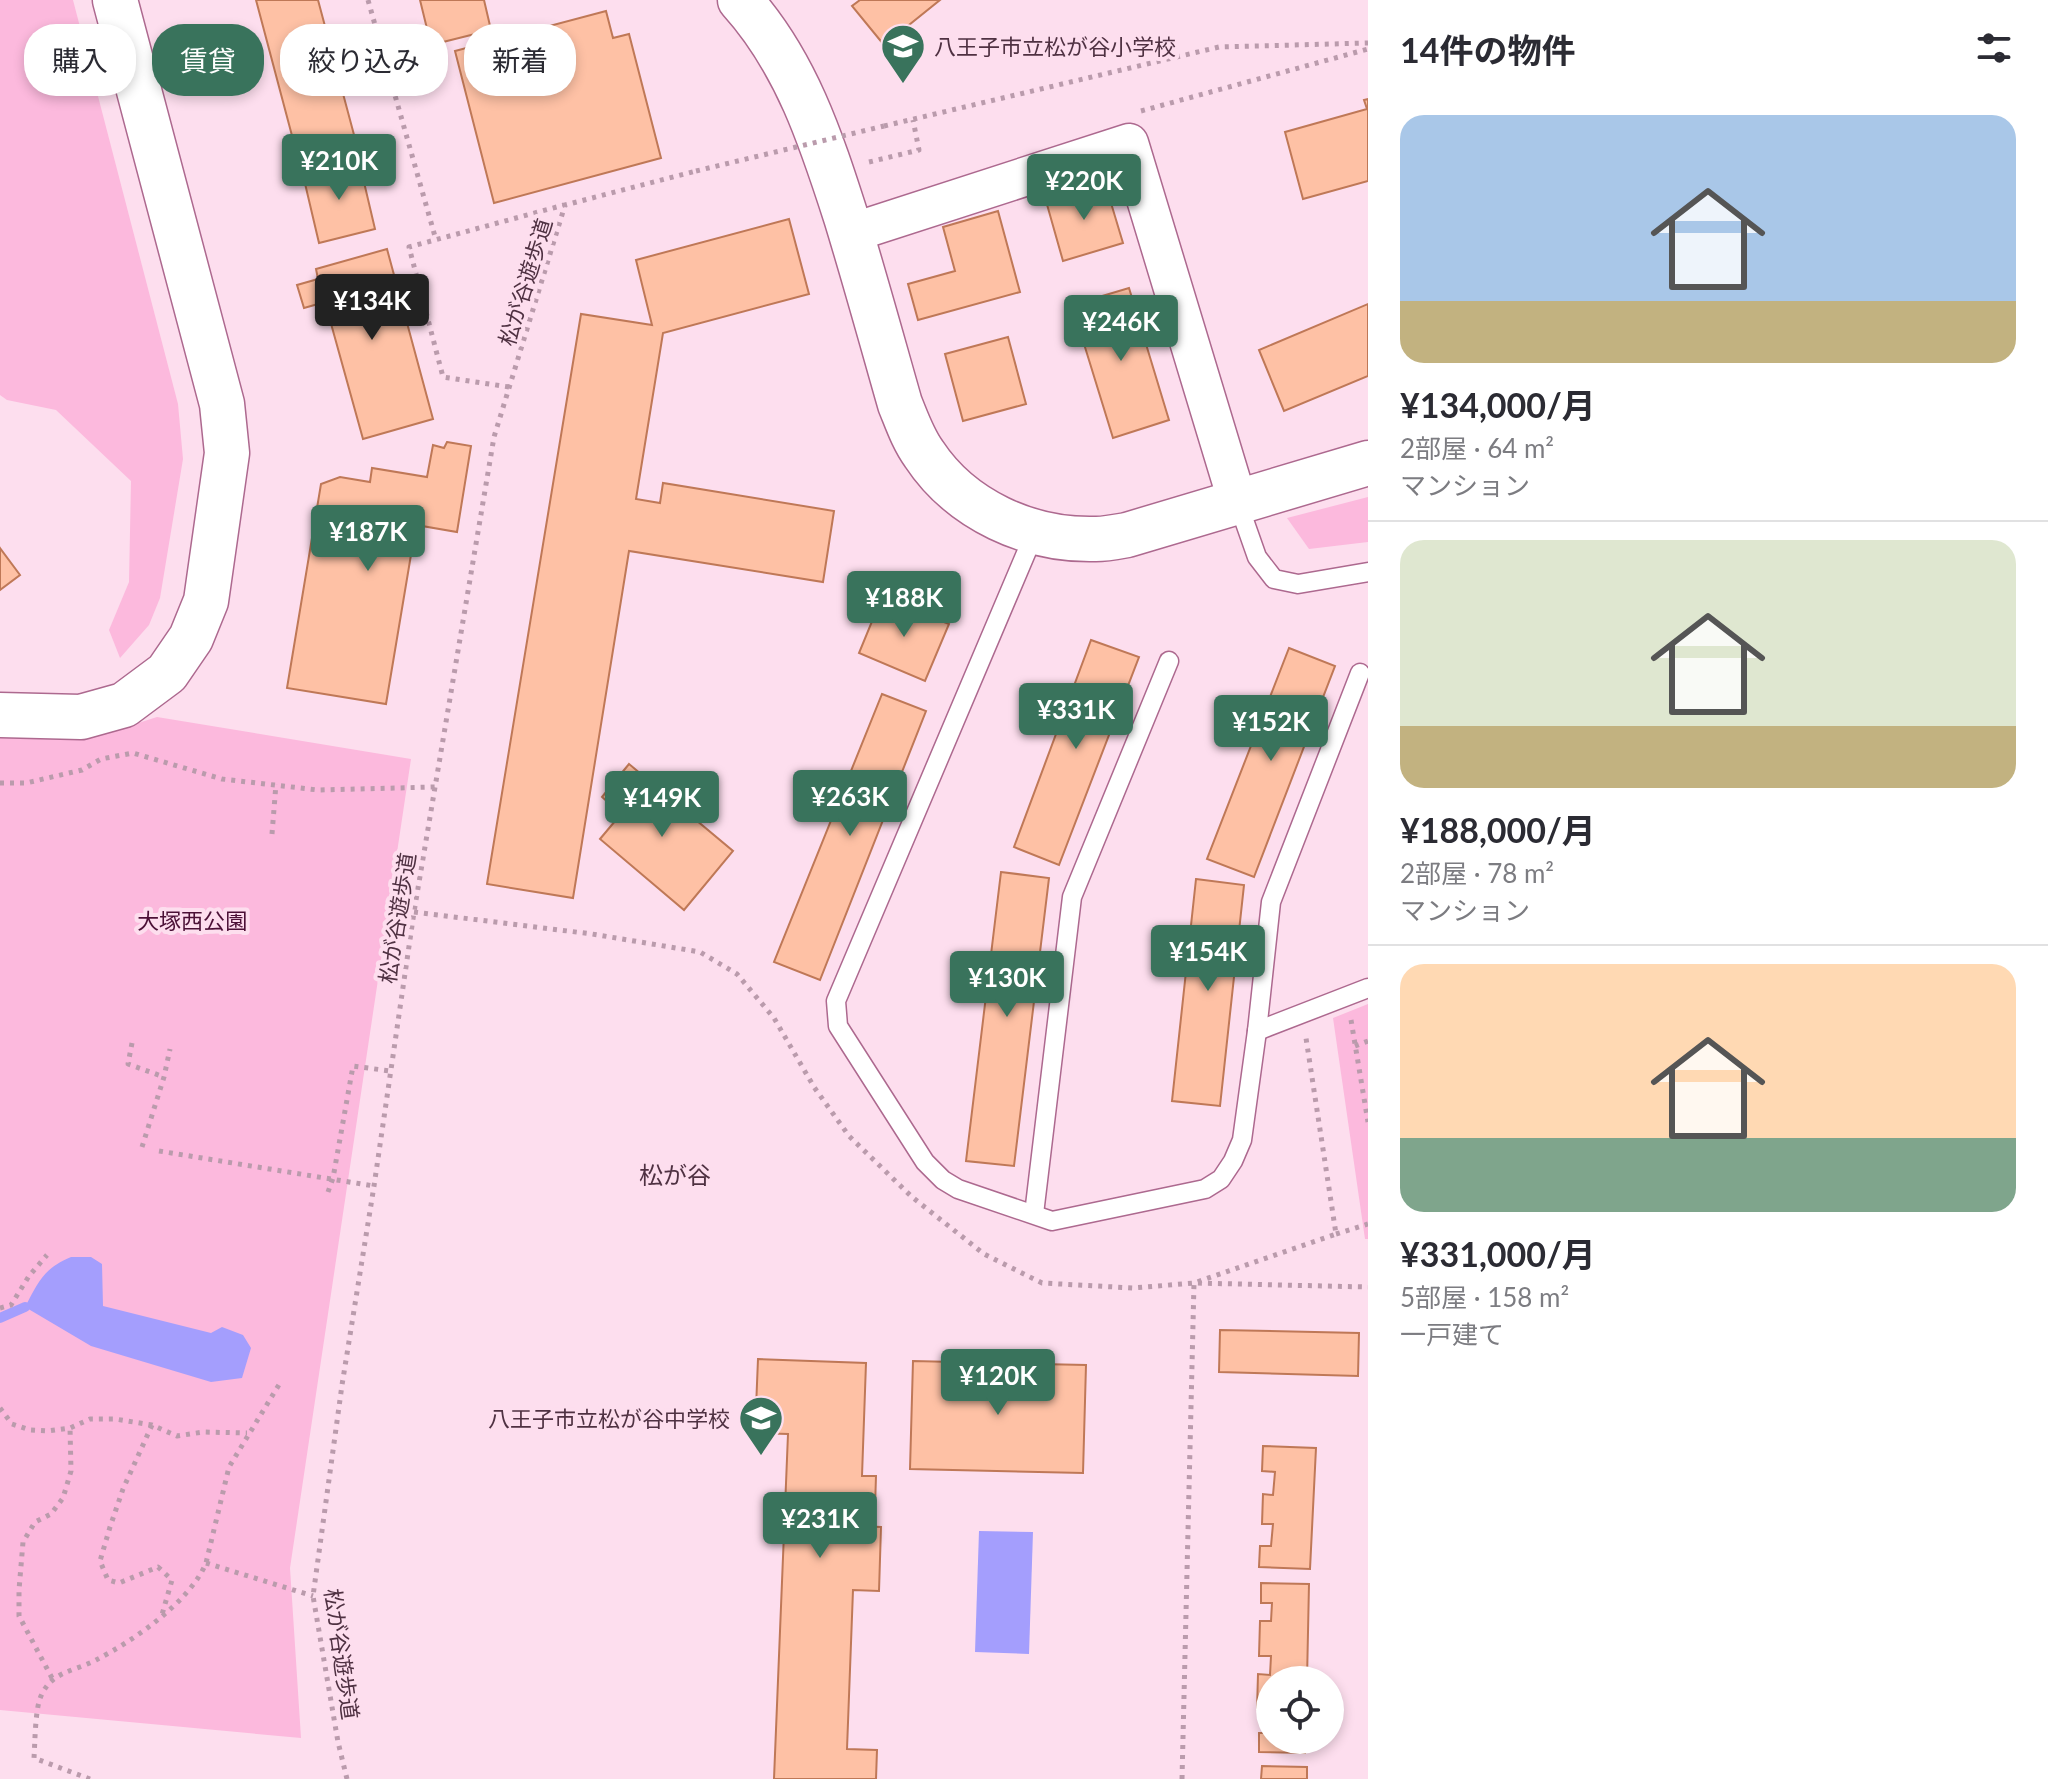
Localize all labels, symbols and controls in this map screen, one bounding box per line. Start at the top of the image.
school or university icon: 八王子市立松が谷小学校 [879,22,927,85]
chip: 購入 [24,24,136,96]
chip: 賃貸 [152,24,264,96]
chip: 絞り込み [280,24,448,96]
chip: 新着 [464,24,576,96]
icon: filters [1972,26,2016,70]
text: 14件の物件 [1400,29,1575,70]
place label: 八王子市立松が谷小学校 [934,33,1176,60]
pin: ¥210K [283,134,395,202]
text: ¥210K [300,144,378,176]
pin: ¥220K [1028,154,1140,222]
text: ¥220K [1045,164,1123,196]
icon: home [1636,167,1780,311]
street label: 松が谷遊歩道 [493,215,557,349]
pin: ¥134K [316,274,428,342]
text: ¥134K [333,284,411,316]
pin: ¥246K [1065,295,1177,363]
text: ¥246K [1082,305,1160,337]
text: ¥134,000/月 [1400,384,1596,425]
text: 2部屋 · 64 m² [1400,432,1554,464]
text: マンション [1400,469,1530,501]
pin: ¥187K [312,505,424,573]
text: ¥187K [329,515,407,547]
pin: ¥188K [848,571,960,639]
text: ¥188K [865,581,943,613]
icon: home [1636,592,1780,736]
pin: ¥331K [1020,683,1132,751]
text: ¥331K [1037,693,1115,725]
pin: ¥152K [1215,695,1327,763]
text: ¥152K [1232,705,1310,737]
pin: ¥263K [794,770,906,838]
pin: ¥149K [606,771,718,839]
text: ¥263K [811,780,889,812]
text: ¥149K [623,781,701,813]
text: ¥188,000/月 [1400,809,1596,850]
street label: 松が谷遊歩道 [373,851,421,985]
text: 2部屋 · 78 m² [1400,857,1554,889]
text: マンション [1400,894,1530,926]
park label: 大塚西公園 [137,907,247,934]
pin: ¥154K [1152,925,1264,993]
text: ¥154K [1169,935,1247,967]
pin: ¥130K [951,951,1063,1019]
text: ¥130K [968,961,1046,993]
icon: home [1636,1016,1780,1160]
district label: 松が谷 [639,1160,711,1189]
text: ¥331,000/月 [1400,1233,1596,1274]
text: 5部屋 · 158 m² [1400,1281,1569,1313]
text: 一戸建て [1400,1318,1504,1350]
pin: ¥120K [942,1349,1054,1417]
text: ¥120K [959,1359,1037,1391]
school or university icon: 八王子市立松が谷中学校 [737,1394,785,1457]
place label: 八王子市立松が谷中学校 [488,1405,730,1432]
pin: ¥231K [764,1492,876,1560]
text: ¥231K [781,1502,859,1534]
street label: 松が谷遊歩道 [319,1587,365,1721]
map controls [1256,1666,1344,1754]
button: locate [1256,1666,1344,1754]

